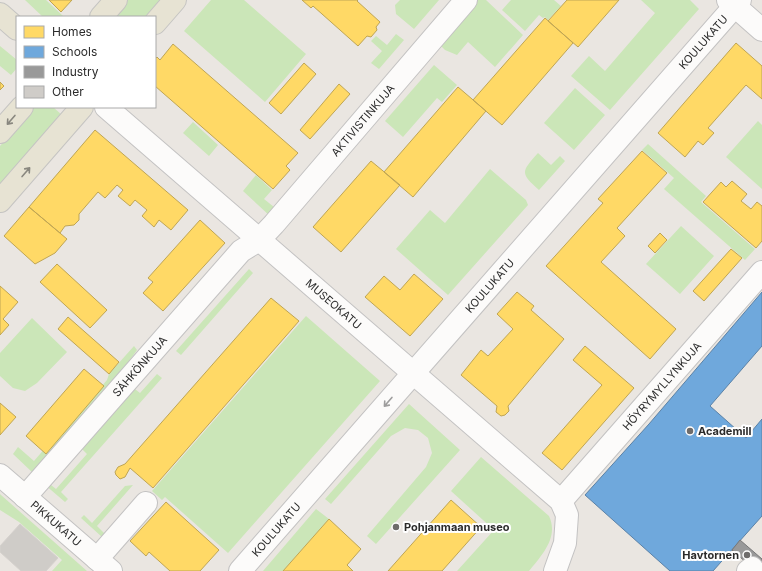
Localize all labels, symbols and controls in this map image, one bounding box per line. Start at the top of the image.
street label: KOULUKATU [676,12,731,72]
legend [16,16,156,108]
text: Homes [52,24,92,39]
text: Schools [52,44,97,59]
text: Industry [52,64,99,79]
street label: AKTIVISTINKUJA [328,81,398,159]
text: Other [52,84,84,99]
one-way arrow [7,114,16,124]
one-way arrow [21,166,30,177]
street label: KOULUKATU [462,256,517,316]
street label: MUSEOKATU [303,276,364,332]
street label: SÄHKÖNKUJA [110,333,170,399]
street label: HÖYRYMYLLYNKUJA [620,339,705,433]
one-way arrow [383,397,392,407]
place label: Academill [698,424,751,438]
marker: Academill [685,426,695,436]
street label: PIKKUKATU [28,498,84,549]
street label: KOULUKATU [249,500,304,560]
place label: Pohjanmaan museo [404,520,510,534]
marker: Pohjanmaan museo [391,522,401,532]
place label: Havtornen [682,548,739,562]
marker: Havtornen [742,550,752,560]

